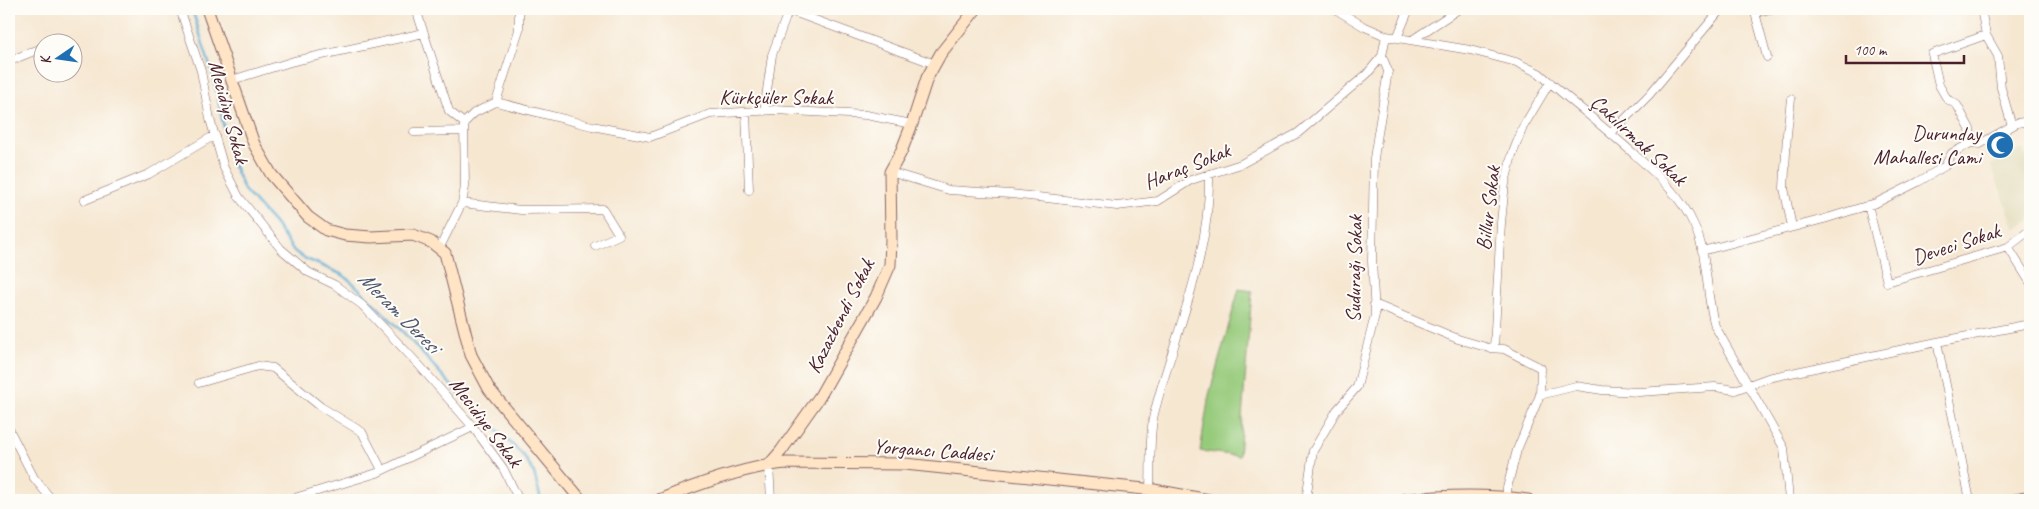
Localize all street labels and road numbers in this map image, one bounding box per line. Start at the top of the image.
street label: Mecidiye Sokak [203,57,256,168]
street label: Kürkçüler Sokak [719,84,835,110]
street label: Çakılırmak Sokak [1585,89,1694,192]
street label: Haraç Sokak [1140,136,1235,195]
street label: Billur Sokak [1470,163,1506,252]
street label: Sudurağı Sokak [1340,214,1368,323]
street label: Deveci Sokak [1909,217,2005,270]
street label: Kazazbendi Sokak [800,252,881,377]
street label: Mecidiye Sokak [444,372,529,473]
street label: Yorgancı Caddesi [872,433,997,467]

